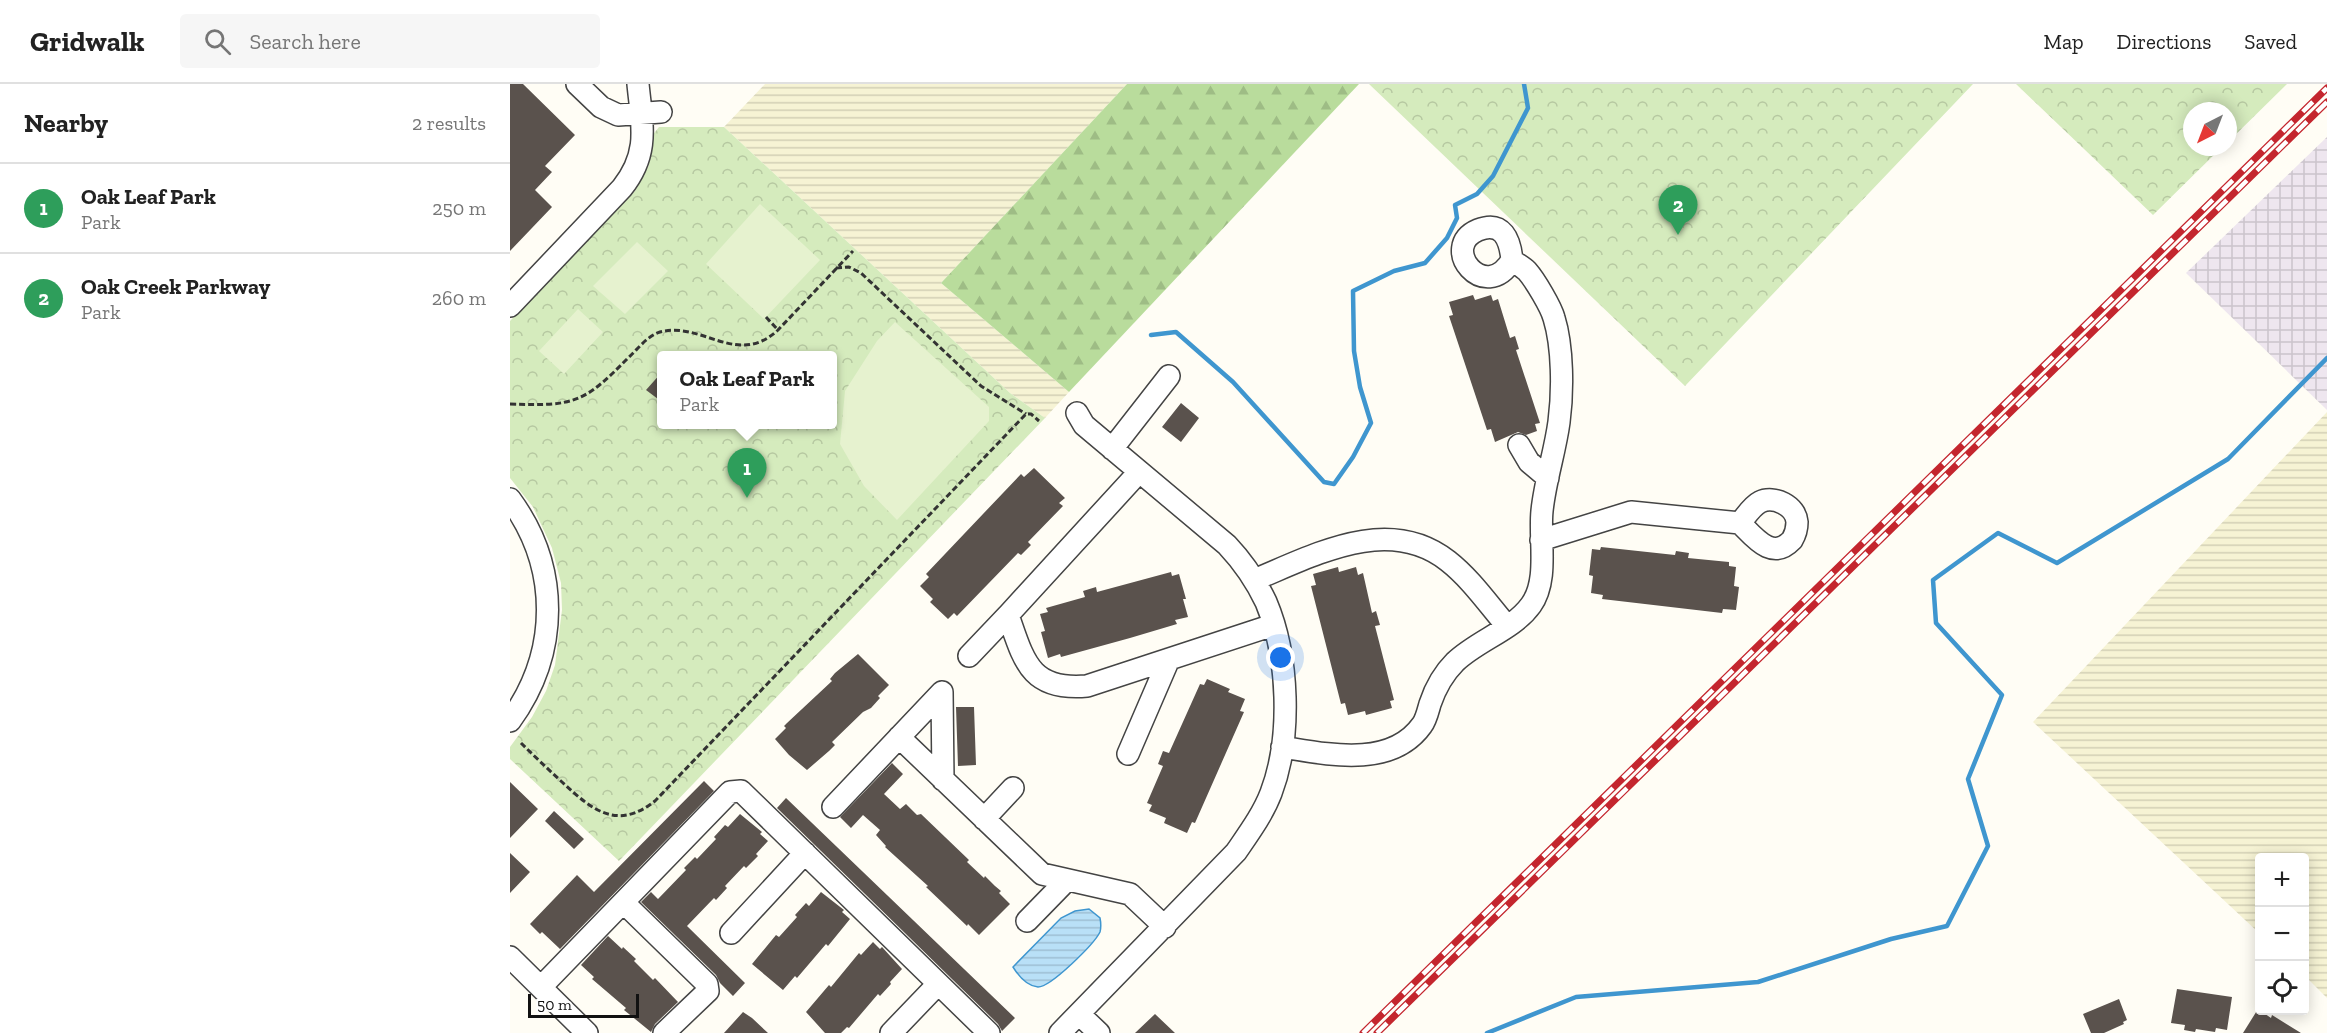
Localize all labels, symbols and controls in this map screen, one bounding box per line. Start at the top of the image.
search box [180,14,600,68]
text: Gridwalk [30,25,144,58]
icon: search [201,25,234,58]
text: Search here [249,28,361,55]
text: Map [2044,29,2084,54]
text: Directions [2117,29,2211,54]
text: Saved [2244,29,2297,54]
north arrow [2183,102,2237,156]
text: Nearby [24,107,108,139]
text: 2 results [412,111,486,135]
text: Oak Leaf Park [81,183,216,210]
pin: 2 [1658,186,1698,235]
text: 1 [39,196,48,220]
text: 250 m [432,196,486,220]
text: Park [81,210,121,234]
text: Oak Creek Parkway [81,273,270,300]
text: 2 [38,286,49,310]
text: 260 m [432,286,486,310]
text: Park [81,300,121,324]
popup [657,351,837,429]
text: Oak Leaf Park [680,365,814,392]
text: Park [680,392,719,416]
pin: 1 [728,448,766,498]
your location [1266,643,1295,672]
map controls [2255,853,2309,1015]
button: + [2255,853,2309,907]
button: − [2255,907,2309,961]
button: locate [2255,961,2309,1015]
scale bar [528,991,639,1018]
text: 50 m [537,995,572,1014]

